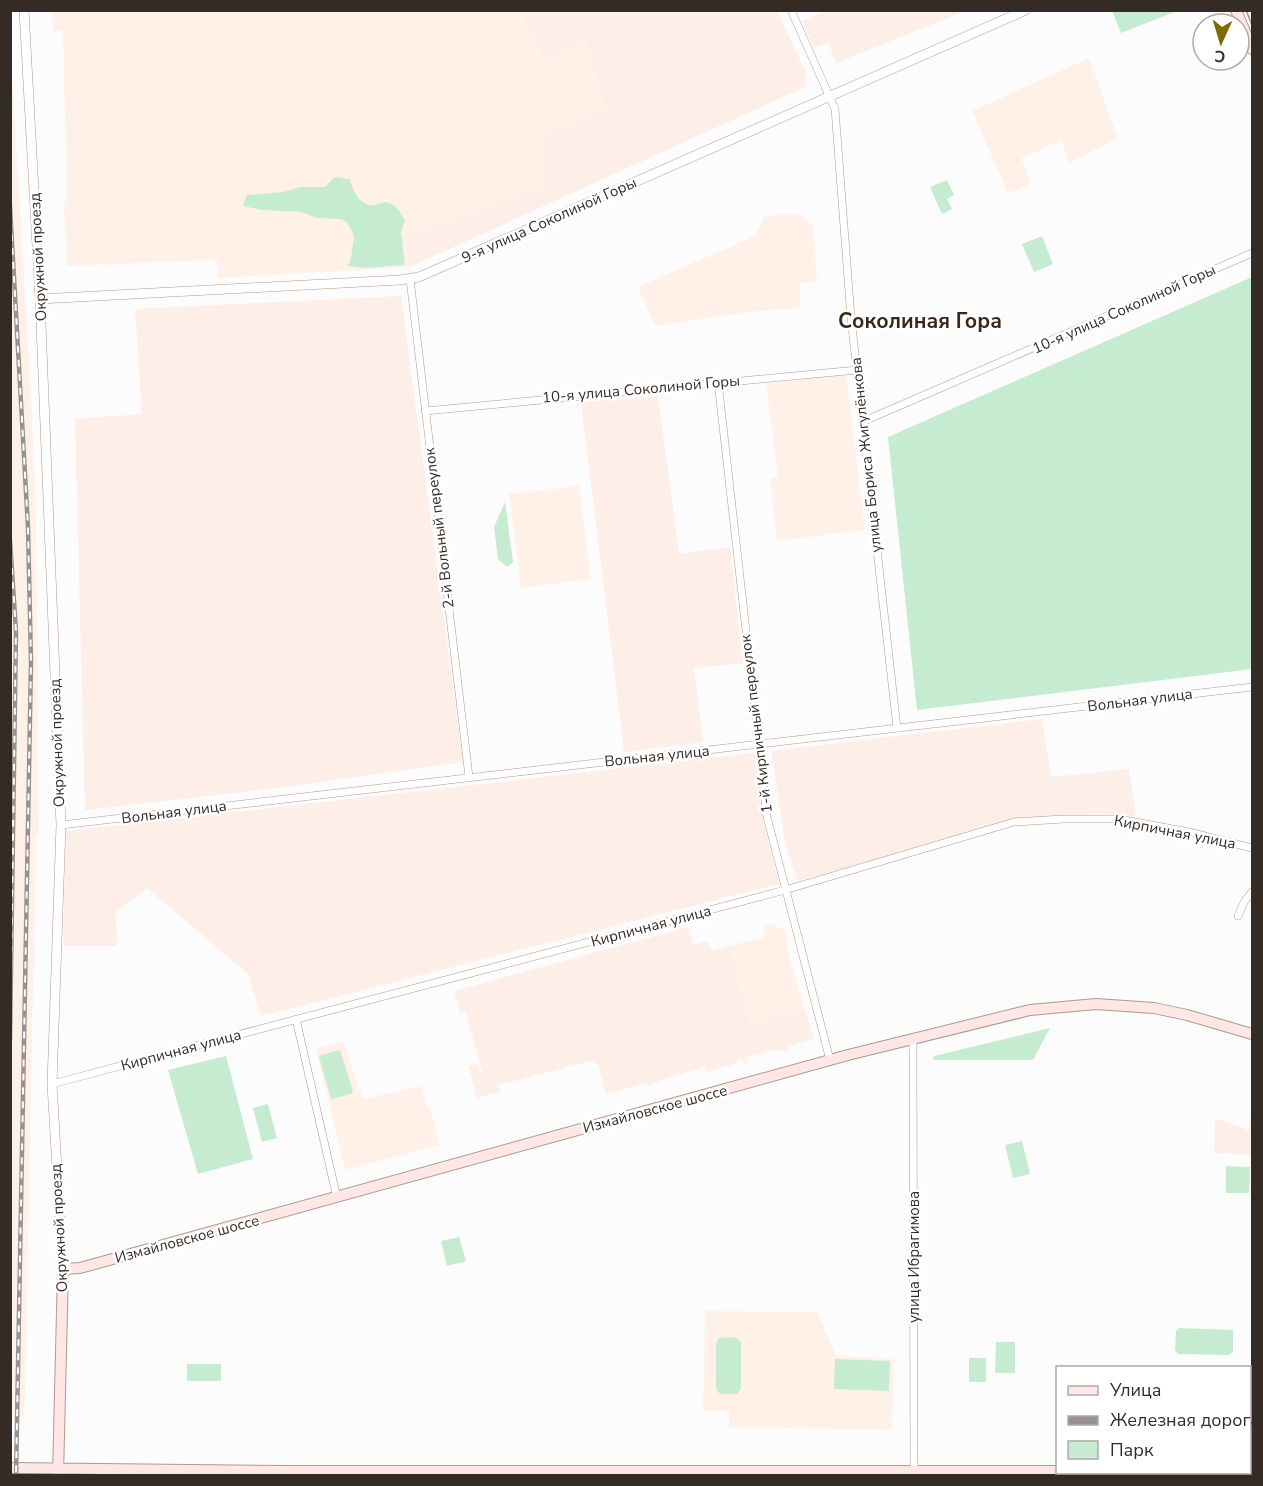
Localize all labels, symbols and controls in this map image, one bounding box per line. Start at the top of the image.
north arrow [1191,12,1251,72]
text: С [1214,45,1226,67]
street label: 9-я улица Соколиной Горы [458,172,640,268]
street label: Окружной проезд [25,192,51,322]
street label: 10-я улица Соколиной Горы [1029,259,1219,359]
district label: Соколиная Гора [838,307,1002,335]
street label: улица Бориса Жигулёнкова [846,356,886,554]
street label: 10-я улица Соколиной Горы [541,370,741,408]
street label: 2-й Вольный переулок [419,446,459,609]
street label: 1-й Кирпичный переулок [735,634,777,814]
street label: Окружной проезд [45,678,69,808]
street label: Вольная улица [1086,684,1194,716]
street label: Вольная улица [603,741,711,771]
street label: Вольная улица [120,796,228,828]
street label: Кирпичная улица [1112,810,1238,854]
street label: Кирпичная улица [589,900,713,952]
street label: Кирпичная улица [119,1024,243,1076]
street label: Измайловское шоссе [581,1080,729,1138]
street label: Окружной проезд [46,1163,72,1293]
street label: улица Ибрагимова [904,1191,924,1323]
street label: Измайловское шоссе [113,1210,261,1268]
legend [1056,1366,1251,1474]
text: Улица [1109,1378,1161,1402]
text: Железная дорога [1110,1408,1260,1432]
text: Парк [1110,1438,1154,1462]

